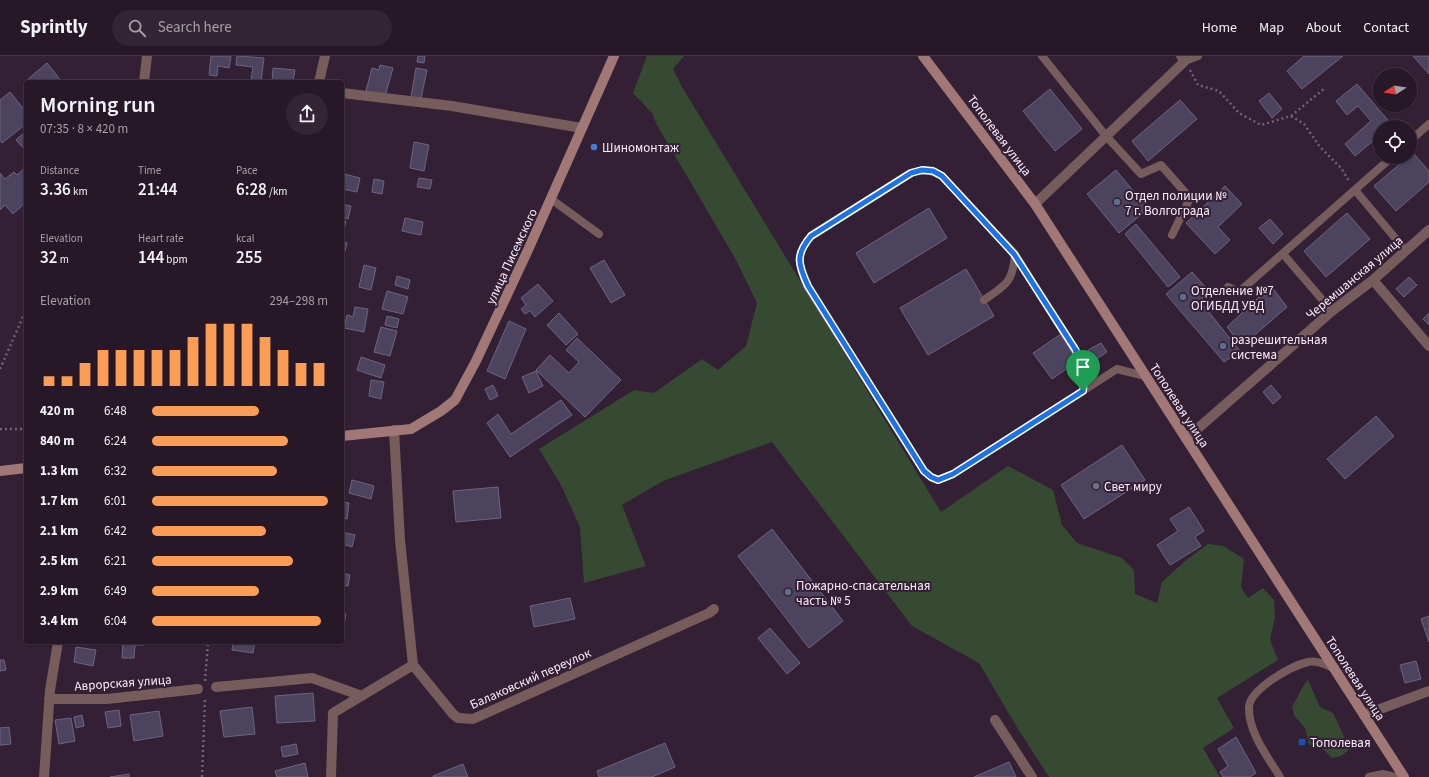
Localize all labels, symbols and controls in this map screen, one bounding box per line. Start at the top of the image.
search box [112,10,392,46]
text: Sprintly [20,14,88,41]
icon: search [126,17,148,39]
text: Search here [158,17,232,38]
text: Home [1202,18,1237,38]
text: Map [1259,18,1284,38]
text: About [1306,18,1341,38]
text: Contact [1363,18,1409,38]
north arrow [1373,68,1417,112]
map controls [1373,68,1417,164]
text: Morning run [40,89,156,121]
street label: Тополевая улица [963,91,1036,180]
button: share [286,93,328,135]
text: 07:35 · 8 × 420 m [40,120,128,138]
button: locate [1373,120,1417,164]
place label: Шиномонтаж [602,139,679,157]
marker: Шиномонтаж [589,142,599,152]
text: Distance [40,163,79,178]
text: Time [138,163,161,178]
text: Pace [236,163,258,178]
text: 3.36 [40,178,71,202]
text: 21:44 [138,178,178,202]
text: 6:28 [236,178,267,202]
text: km [71,184,88,199]
text: /km [267,184,287,199]
place label: Отдел полиции № 7 г. Волгограда [1125,187,1227,220]
marker: Отдел полиции № 7 г. Волгограда [1112,197,1122,207]
street label: улица Писемского [482,206,542,307]
text: Elevation [40,231,83,246]
text: Heart rate [138,231,184,246]
text: kcal [236,231,255,246]
street label: Черемшанская улица [1302,232,1407,324]
text: 32 [40,246,57,270]
text: 144 [138,246,164,270]
text: 255 [236,246,262,270]
text: m [57,252,69,267]
text: bpm [164,252,188,267]
place label: Отделение №7 ОГИБДД УВД [1191,282,1274,315]
text: Elevation [40,292,91,310]
text: 294–298 m [270,292,328,310]
marker: Отделение №7 ОГИБДД УВД [1178,292,1188,302]
place label: разрешительная система [1231,331,1327,364]
marker: разрешительная система [1218,341,1228,351]
pin [1066,350,1100,391]
icon: arrive [1072,356,1094,378]
street label: Тополевая улица [1145,360,1213,451]
text: 420 m [40,402,74,420]
text: 6:48 [104,402,127,420]
text: 840 m [40,432,74,450]
text: 6:24 [104,432,127,450]
text: 1.3 km [40,462,79,480]
text: 6:32 [104,462,127,480]
place label: Свет миру [1104,478,1162,496]
marker: Свет миру [1091,481,1101,491]
text: 1.7 km [40,492,79,510]
text: 6:01 [104,492,127,510]
text: 2.1 km [40,522,79,540]
text: 6:42 [104,522,127,540]
text: 2.5 km [40,552,79,570]
text: 6:21 [104,552,127,570]
place label: Пожарно-спасательная часть № 5 [796,577,930,610]
text: 2.9 km [40,582,79,600]
text: 6:49 [104,582,127,600]
marker: Пожарно-спасательная часть № 5 [783,587,793,597]
text: 3.4 km [40,612,79,630]
text: 6:04 [104,612,127,630]
street label: Тополевая улица [1321,633,1389,724]
street label: Балаковский переулок [467,644,594,714]
street label: Аврорская улица [74,671,172,695]
place label: Тополевая [1310,734,1371,752]
marker: Тополевая [1297,737,1307,747]

